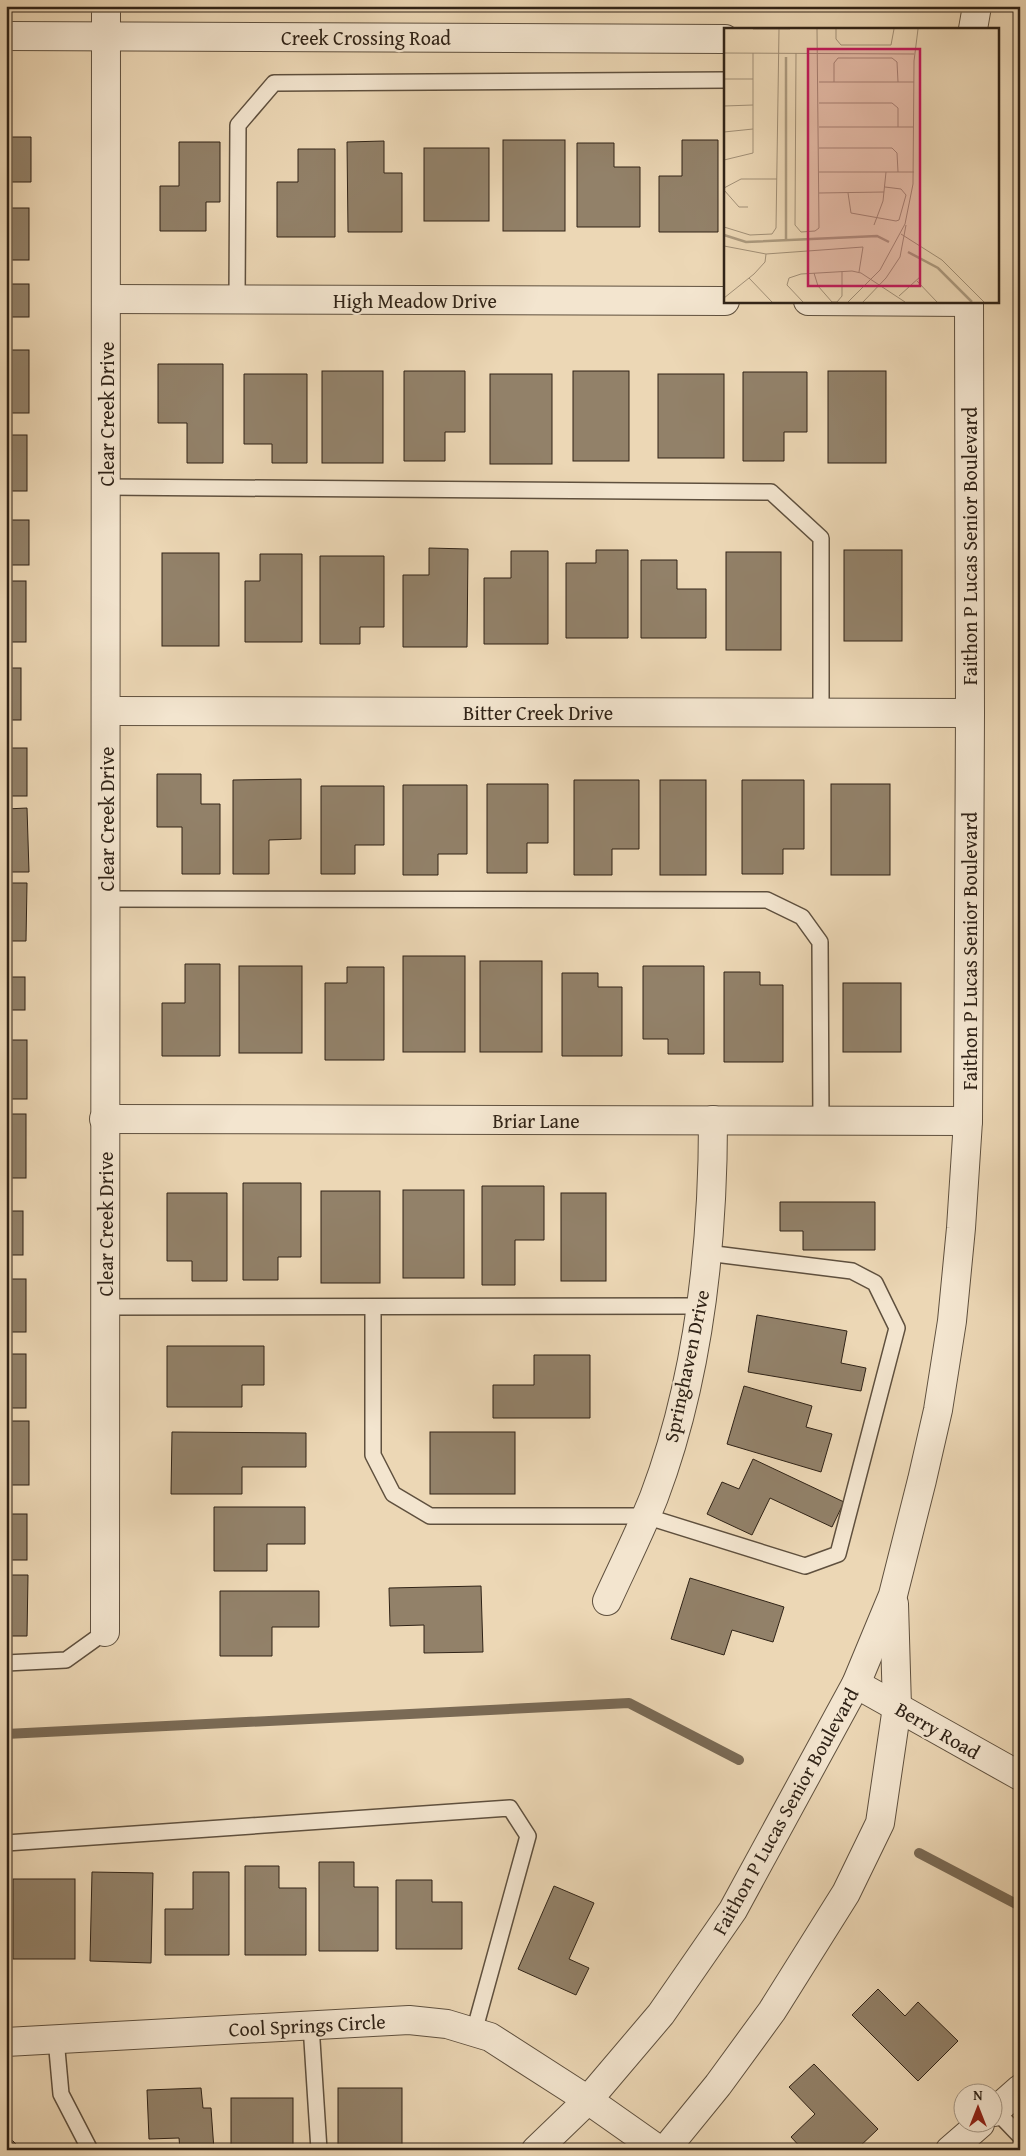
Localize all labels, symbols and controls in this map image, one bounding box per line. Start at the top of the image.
street label: Creek Crossing Road [281,23,451,52]
inset map [724,28,998,302]
street label: High Meadow Drive [333,286,497,315]
street label: Clear Creek Drive [92,342,121,486]
street label: Faithon P Lucas Senior Boulevard [955,406,984,685]
street label: Bitter Creek Drive [463,698,613,727]
street label: Clear Creek Drive [92,747,121,891]
street label: Faithon P Lucas Senior Boulevard [955,811,984,1090]
street label: Briar Lane [492,1106,580,1135]
street label: Clear Creek Drive [91,1152,120,1296]
street label: Springhaven Drive [656,1287,716,1445]
street label: Faithon P Lucas Senior Boulevard [705,1682,865,1940]
street label: Berry Road [890,1694,986,1766]
street label: Cool Springs Circle [228,2006,386,2044]
north arrow [954,2084,1004,2134]
text: N [973,2085,983,2105]

